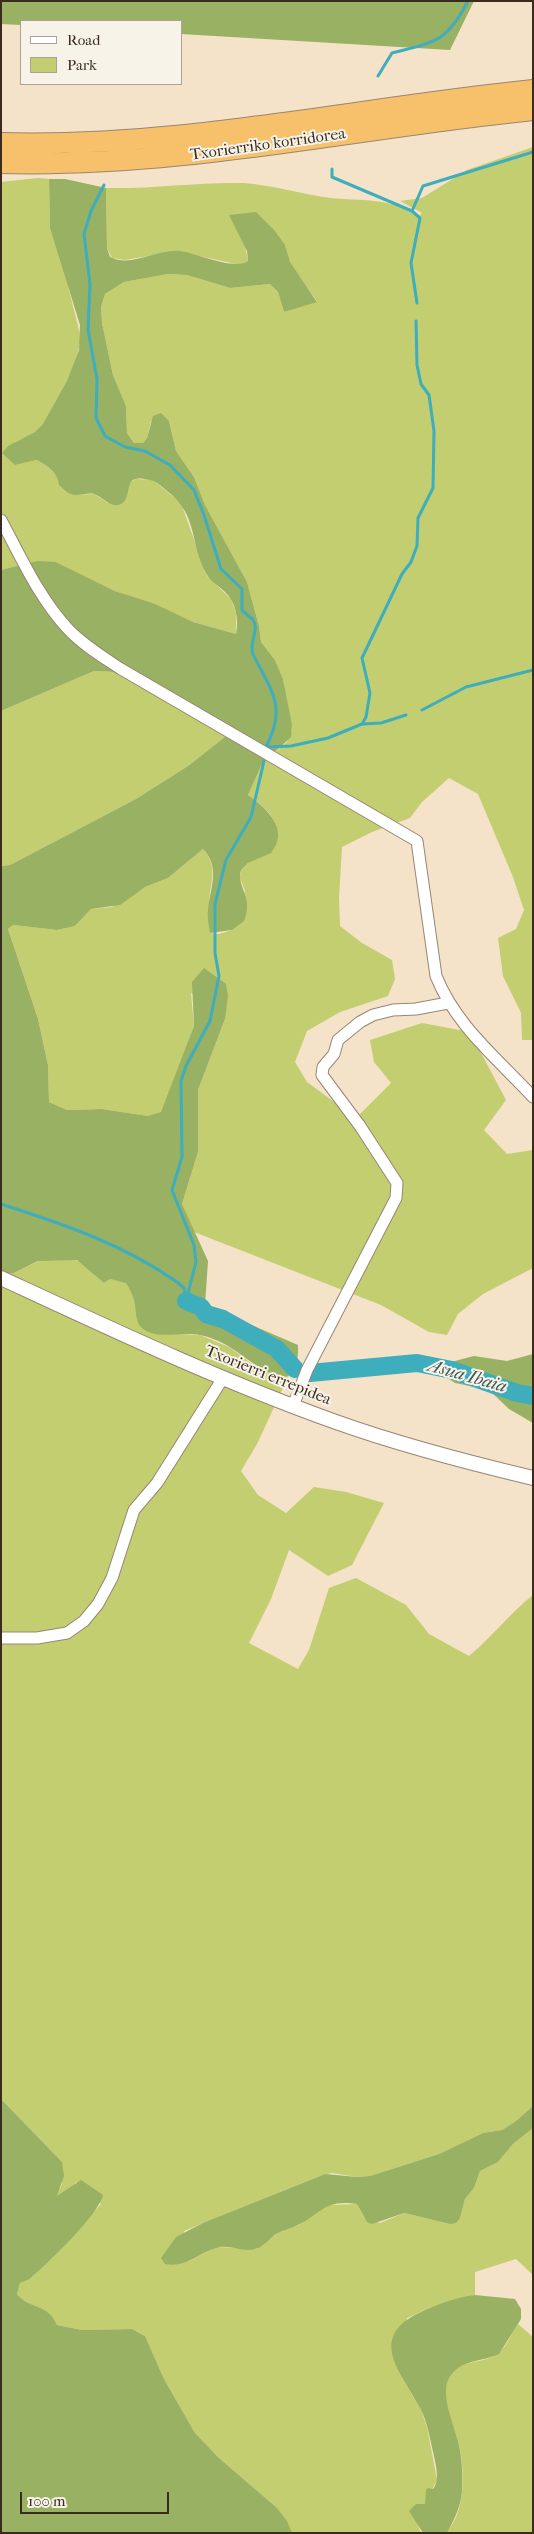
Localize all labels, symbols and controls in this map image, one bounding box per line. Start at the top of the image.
legend [20,20,182,85]
text: Road [67,31,100,49]
text: Park [67,56,97,74]
street label: Txorierriko korridorea [189,125,347,165]
street label: Txorierri errepidea [202,1342,334,1410]
water label: Asua Ibaia [425,1356,509,1398]
scale bar [22,2482,171,2514]
text: 100 m [28,2492,66,2510]

